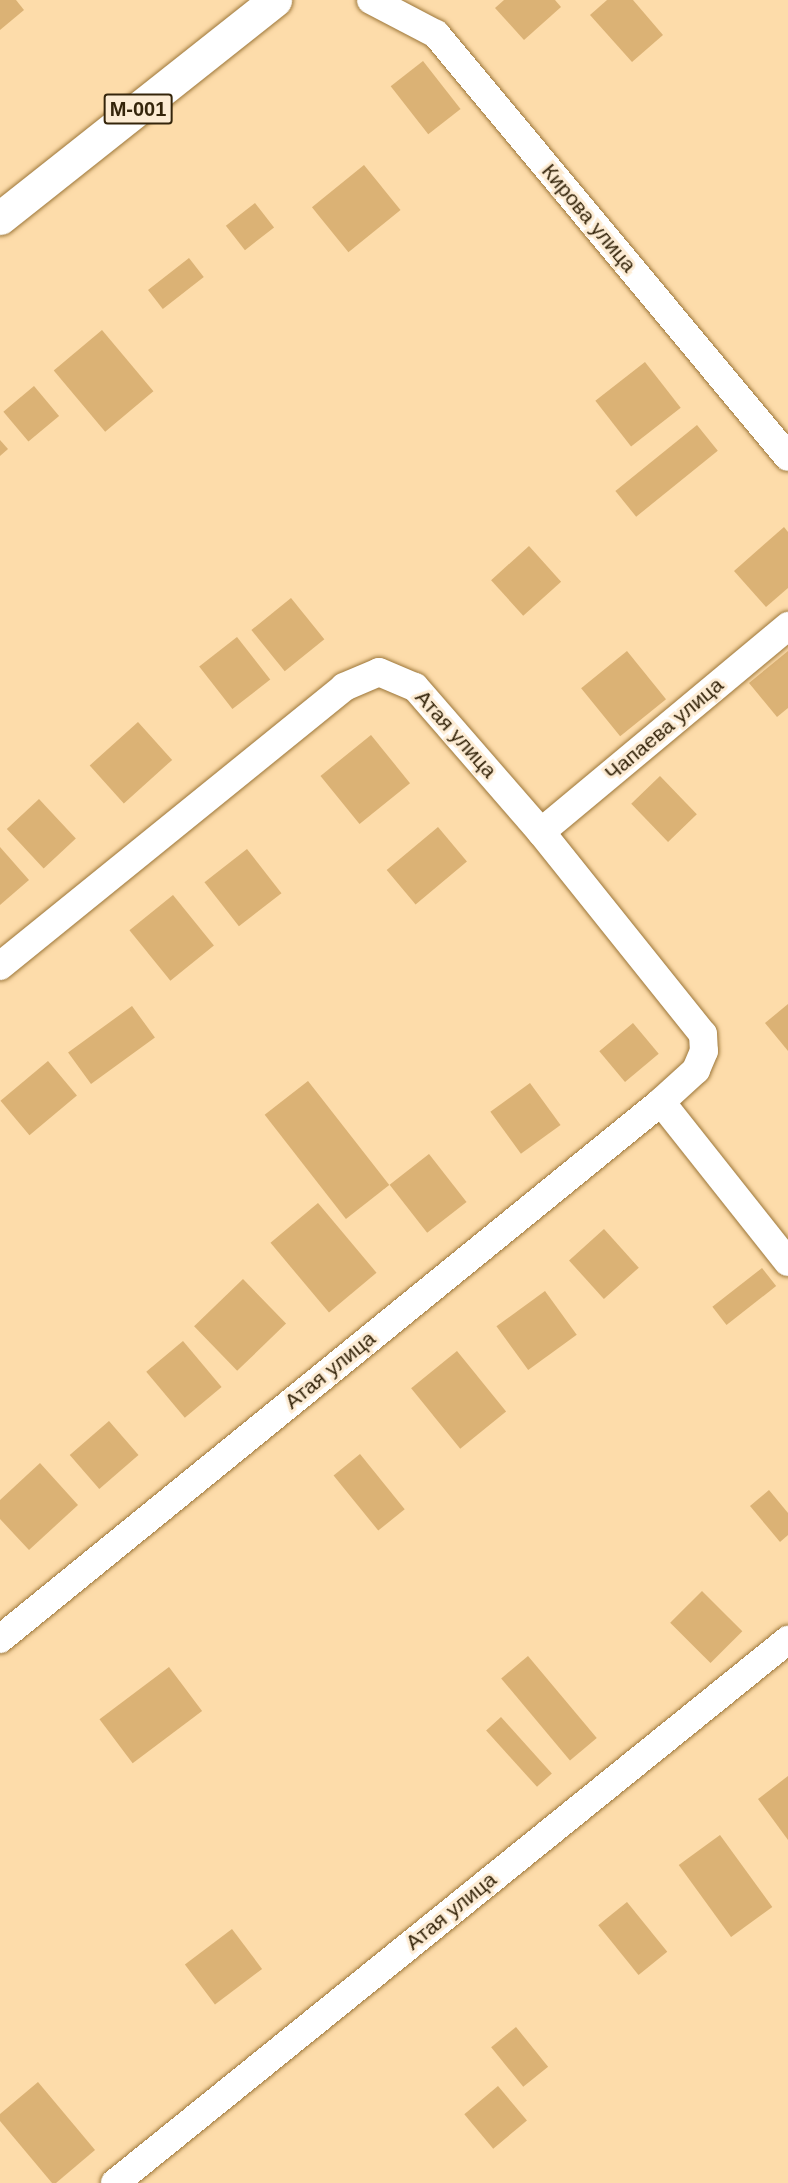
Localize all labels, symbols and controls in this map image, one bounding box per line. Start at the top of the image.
road number: М-001 [104,92,172,126]
street label: Кирова улица [536,159,642,277]
street label: Чапаева улица [600,672,728,786]
street label: Атая улица [410,685,502,783]
street label: Атая улица [280,1326,380,1414]
street label: Атая улица [401,1867,501,1955]

